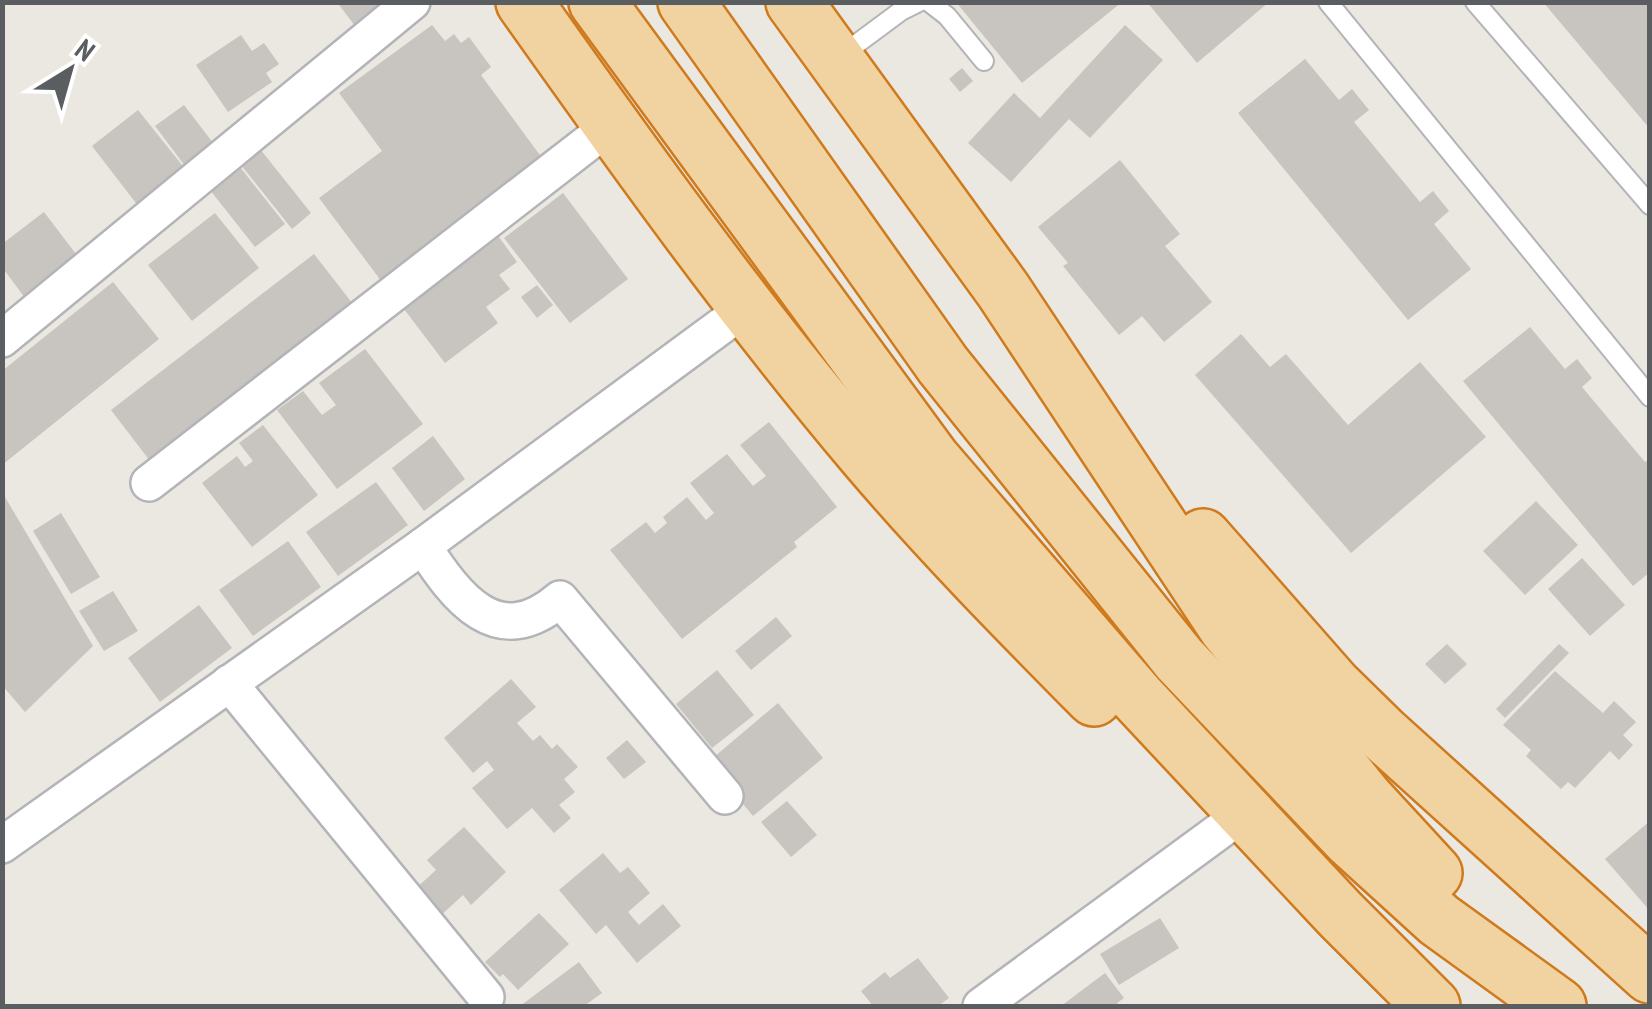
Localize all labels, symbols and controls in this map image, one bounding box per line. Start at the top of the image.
north arrow [20,20,120,120]
text: N [68,30,103,69]

